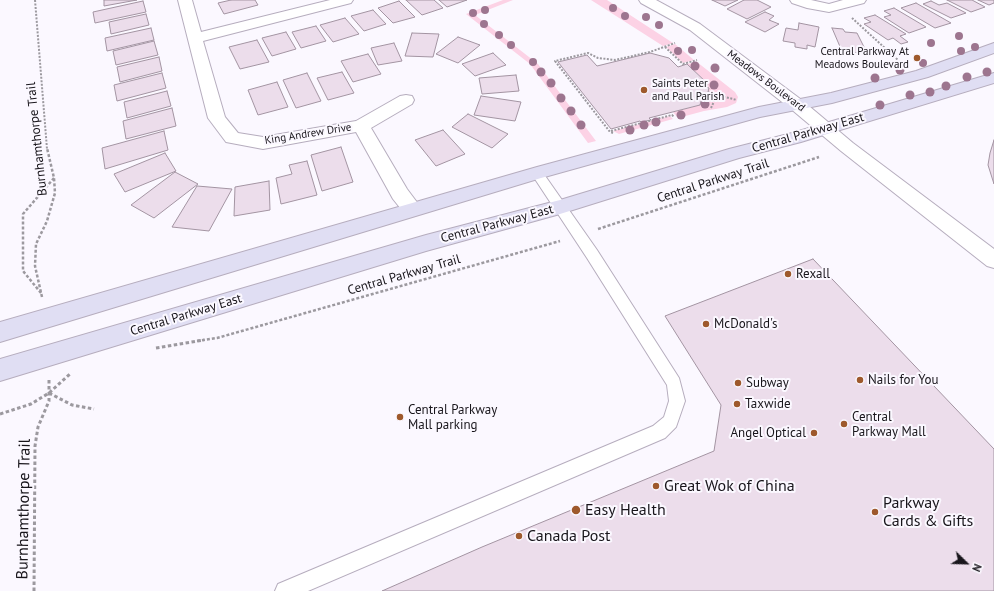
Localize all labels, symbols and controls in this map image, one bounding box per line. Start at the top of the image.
place label: Central Parkway At Meadows Boulevard [815,45,909,71]
street label: Meadows Boulevard [724,47,808,115]
marker: Central Parkway At Meadows Boulevard [912,53,922,63]
place label: Saints Peter and Paul Parish [652,77,724,103]
street label: Burnhamthorpe Trail [23,81,51,197]
marker: Saints Peter and Paul Parish [639,85,649,95]
street label: Central Parkway East [750,110,866,156]
street label: King Andrew Drive [264,121,352,147]
street label: Central Parkway Trail [655,156,771,206]
street label: Central Parkway East [439,201,555,247]
street label: Central Parkway Trail [346,251,462,299]
place label: Rexall [796,266,830,282]
marker: Rexall [783,269,793,279]
street label: Central Parkway East [128,291,244,339]
place label: McDonald's [714,316,777,332]
marker: McDonald's [701,319,711,329]
place label: Nails for You [868,372,938,388]
place label: Subway [746,375,789,391]
marker: Nails for You [855,375,865,385]
marker: Subway [733,378,743,388]
place label: Taxwide [745,396,791,412]
marker: Taxwide [732,399,742,409]
place label: Central Parkway Mall parking [408,402,497,433]
place label: Central Parkway Mall [852,409,926,440]
marker: Central Parkway Mall parking [395,412,405,422]
marker: Central Parkway Mall [839,419,849,429]
place label: Angel Optical [731,425,806,441]
marker: Angel Optical [809,428,819,438]
street label: Burnhamthorpe Trail [13,439,35,579]
place label: Great Wok of China [664,476,795,496]
marker: Great Wok of China [651,481,661,491]
place label: Parkway Cards & Gifts [883,493,973,531]
place label: Easy Health [585,500,666,520]
marker: Easy Health [570,504,582,516]
marker: Parkway Cards & Gifts [870,507,880,517]
place label: Canada Post [527,526,610,546]
marker: Canada Post [514,531,524,541]
north arrow [946,543,986,583]
text: N [969,562,985,574]

